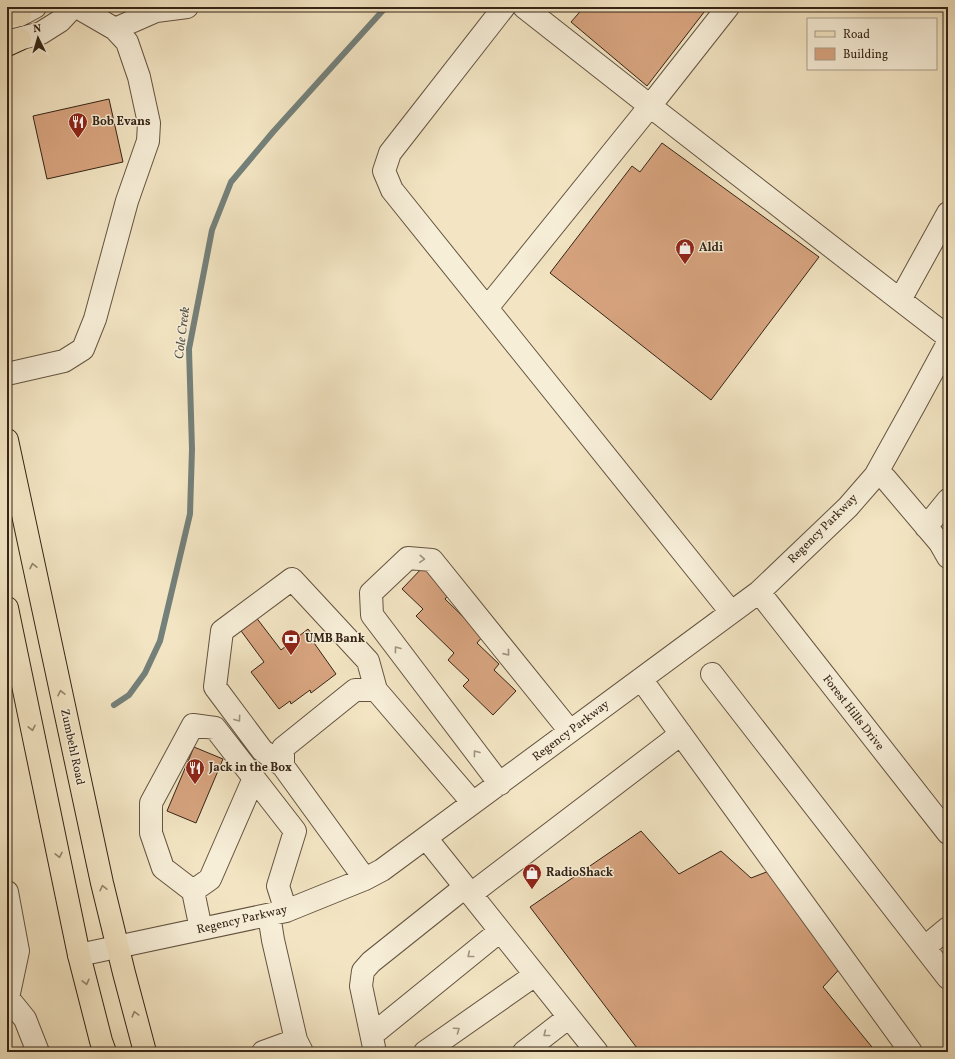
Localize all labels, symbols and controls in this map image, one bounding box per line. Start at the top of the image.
north arrow [18,18,58,58]
legend [807,18,937,70]
text: N [33,22,42,37]
text: Road [843,27,870,43]
text: Building [843,47,888,63]
restaurant icon: Bob Evans [67,111,89,139]
place label: Bob Evans [92,114,151,130]
shop icon: Aldi [674,237,696,265]
place label: Aldi [699,240,723,256]
water label: Cole Creek [171,306,195,360]
street label: Regency Parkway [785,490,862,567]
one-way arrow [419,554,425,563]
one-way arrow [30,563,38,569]
bank icon: UMB Bank [280,628,302,656]
place label: UMB Bank [305,631,366,647]
one-way arrow [395,647,402,654]
one-way arrow [503,649,510,656]
street label: Forest Hills Drive [818,672,888,754]
one-way arrow [57,690,65,696]
street label: Regency Parkway [529,696,613,765]
street label: Zumbehl Road [56,707,88,787]
one-way arrow [233,714,240,721]
one-way arrow [28,725,36,731]
one-way arrow [474,750,481,757]
restaurant icon: Jack in the Box [184,757,206,785]
place label: Jack in the Box [208,760,292,776]
one-way arrow [54,852,62,858]
shop icon: RadioShack [521,862,543,890]
place label: RadioShack [546,865,614,881]
one-way arrow [99,885,108,892]
street label: Regency Parkway [195,902,289,938]
one-way arrow [467,951,474,958]
one-way arrow [82,979,90,985]
one-way arrow [131,1011,140,1018]
one-way arrow [453,1028,460,1035]
one-way arrow [544,1030,551,1037]

